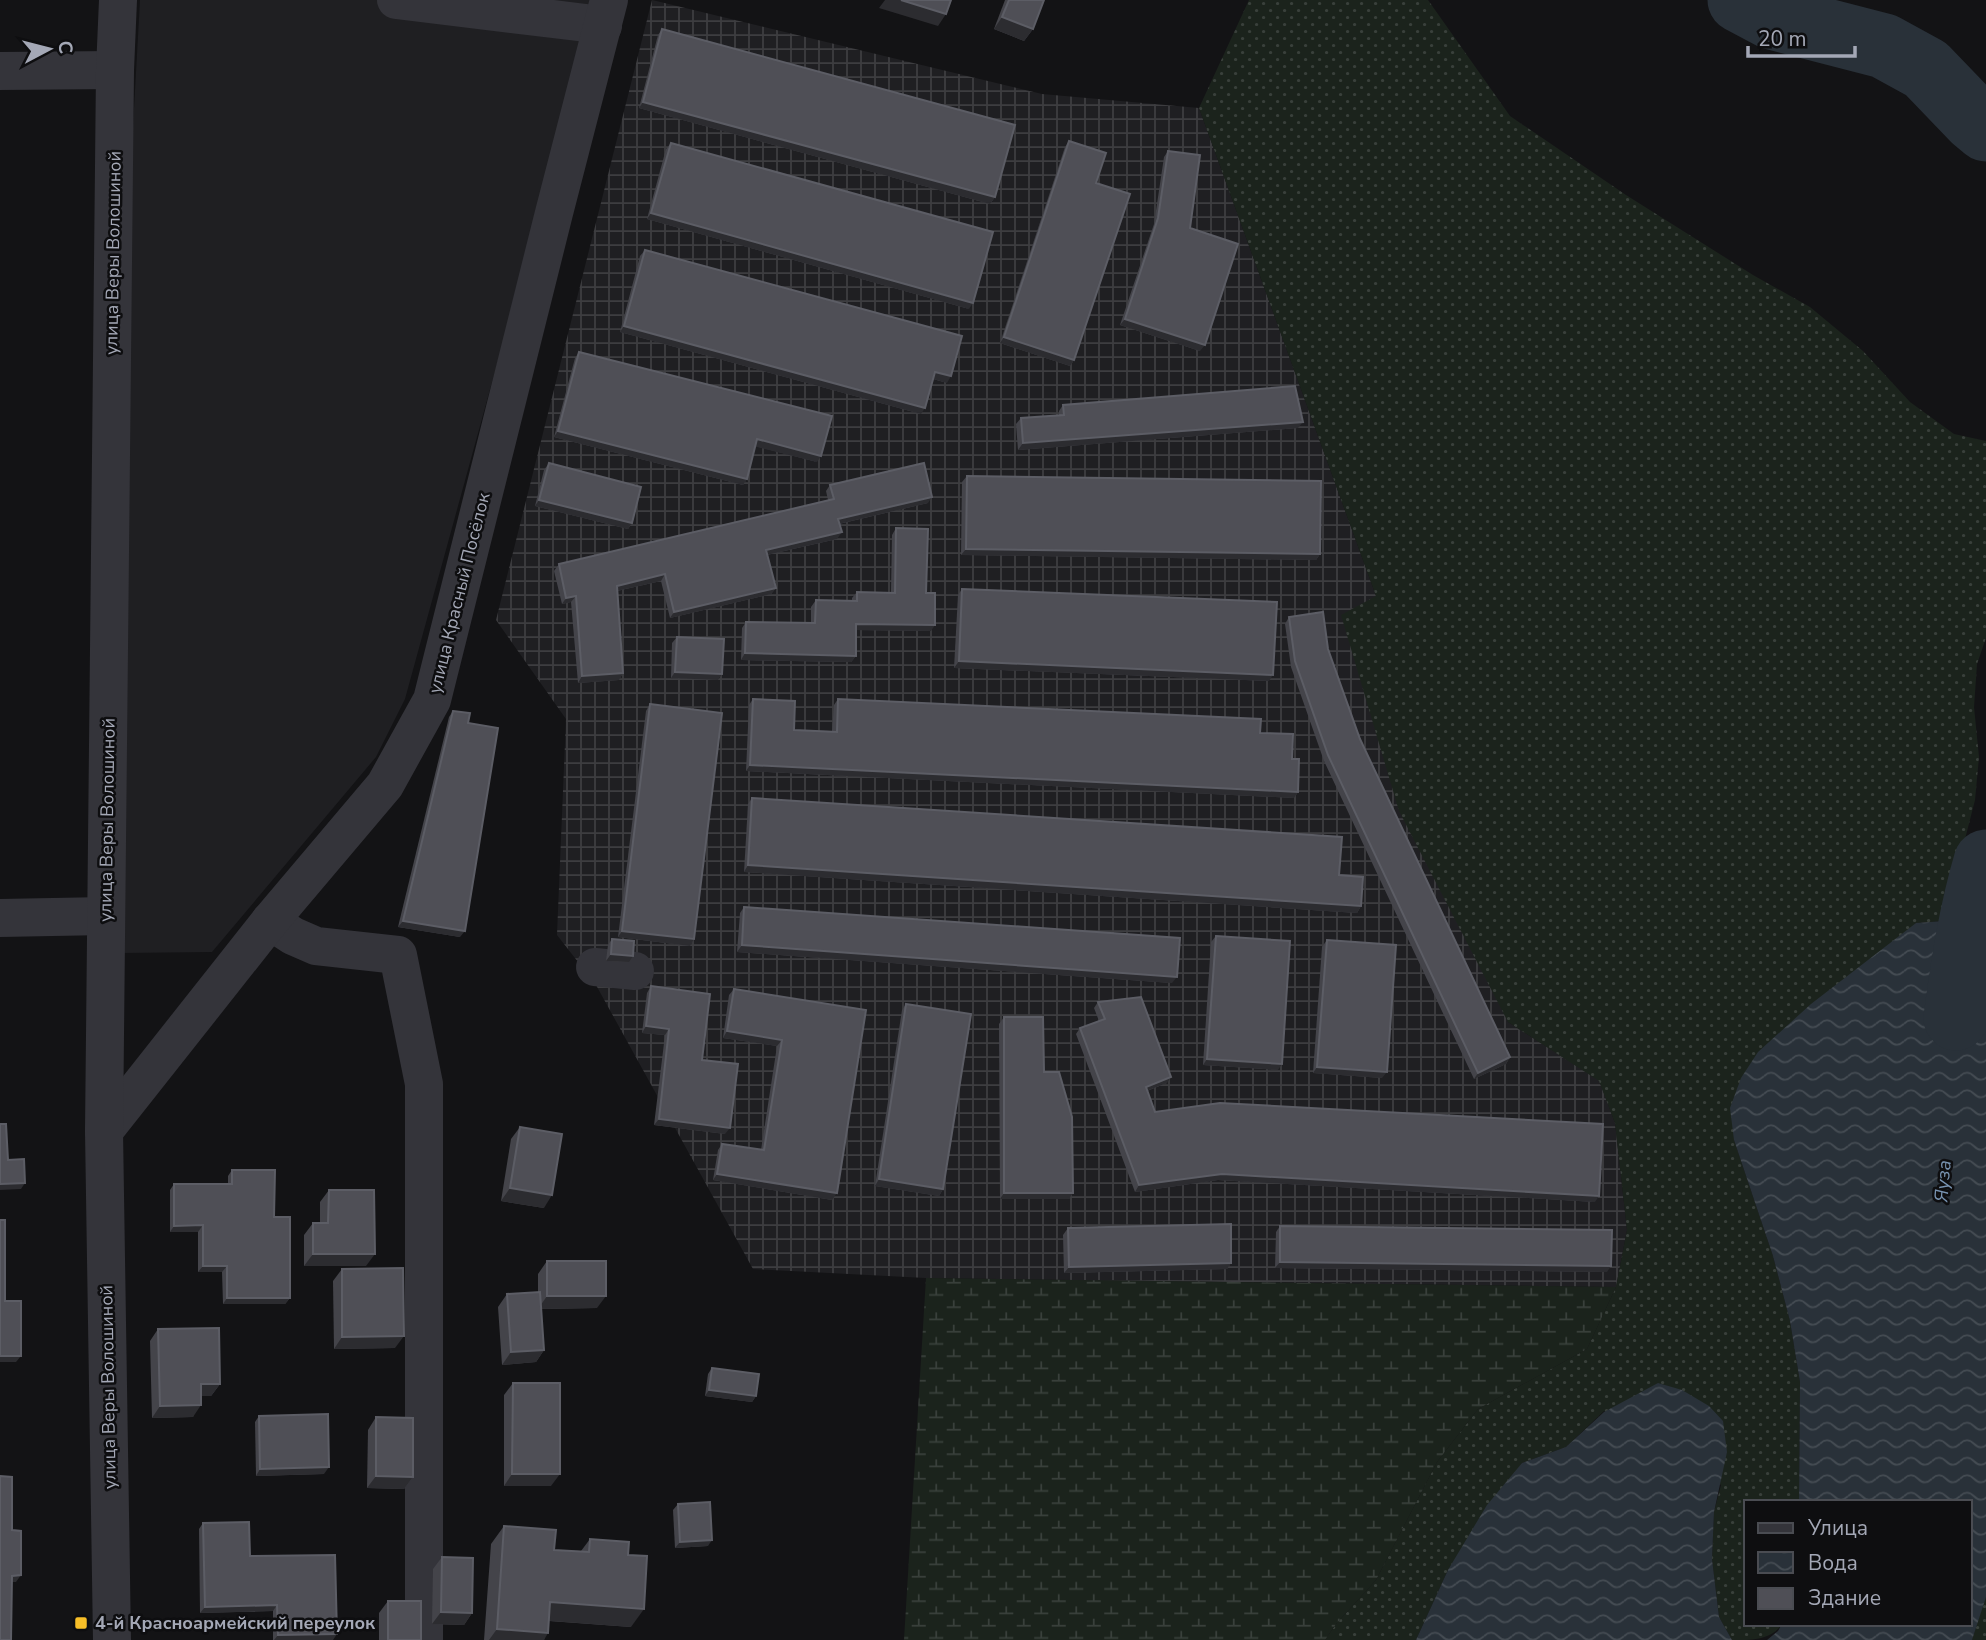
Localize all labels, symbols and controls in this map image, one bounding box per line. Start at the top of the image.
north arrow [14,14,84,84]
scale bar [1748,14,1855,58]
text: 20 m [1758,25,1807,53]
text: С [51,39,79,55]
street label: улица Веры Волошиной [99,151,127,355]
street label: улица Красный Посёлок [422,490,496,696]
street label: улица Веры Волошиной [93,718,121,922]
water label: Яуза [1928,1159,1958,1203]
street label: улица Веры Волошиной [94,1285,122,1489]
legend [1744,1500,1972,1626]
text: Улица [1807,1514,1868,1542]
text: Вода [1808,1549,1858,1577]
text: Здание [1808,1584,1881,1612]
place label: 4-й Красноармейский переулок [95,1611,376,1635]
marker: 4-й Красноармейский переулок [73,1615,89,1631]

